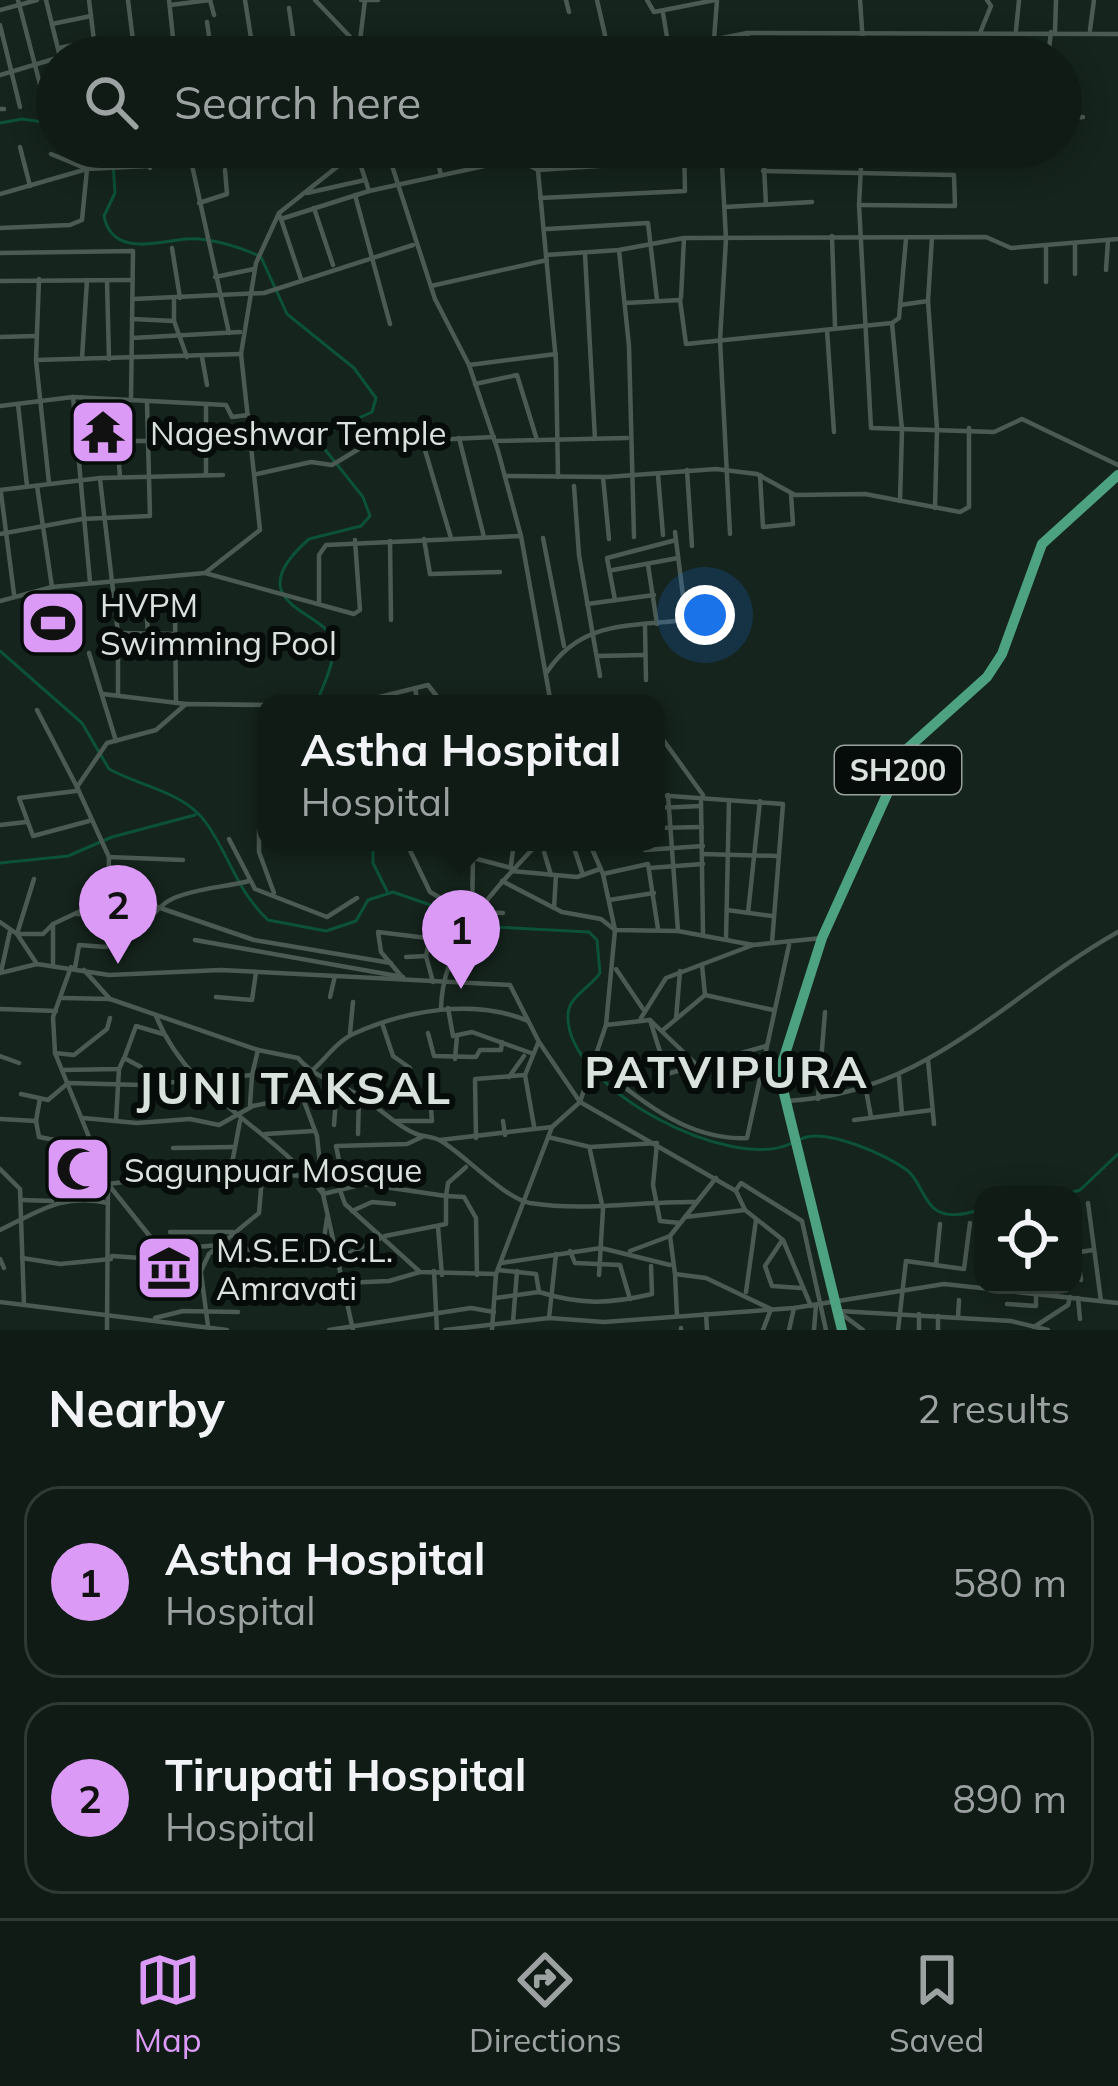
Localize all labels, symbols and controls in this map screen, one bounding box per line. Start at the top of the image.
search box [36,36,1082,168]
icon: search [78,69,144,135]
text: Search here [174,74,421,130]
temple icon: Nageshwar Temple [68,397,138,467]
place label: Nageshwar Temple [150,412,447,453]
place label: HVPM Swimming Pool [100,584,337,663]
your location [675,585,735,645]
sports icon: HVPM Swimming Pool [18,588,88,658]
popup [257,695,665,851]
text: Astha Hospital [301,721,621,777]
road number: SH200 [835,746,961,794]
text: Hospital [301,777,451,826]
pin: 2 [79,865,157,964]
pin: 1 [422,890,500,989]
district label: PATVIPURA [584,1043,870,1099]
district label: JUNI TAKSAL [137,1059,453,1115]
mosque icon: Sagunpuar Mosque [43,1134,113,1204]
place label: Sagunpuar Mosque [124,1149,422,1190]
map controls [974,1186,1082,1294]
button: locate [974,1186,1082,1294]
place label: M.S.E.D.C.L. Amravati [216,1229,393,1308]
museum icon: M.S.E.D.C.L. Amravati [134,1233,204,1303]
text: Nearby [48,1376,225,1440]
text: 2 results [917,1384,1070,1433]
text: Astha Hospital [165,1530,486,1586]
text: 1 [78,1558,102,1607]
text: 580 m [952,1558,1067,1607]
text: Hospital [165,1586,316,1635]
text: Tirupati Hospital [165,1746,526,1802]
text: 2 [78,1774,102,1823]
text: 890 m [952,1774,1067,1823]
text: Hospital [165,1802,316,1851]
tab: Map [134,1947,202,2060]
tab: Directions [469,1947,622,2060]
tab: Saved [889,1947,984,2060]

